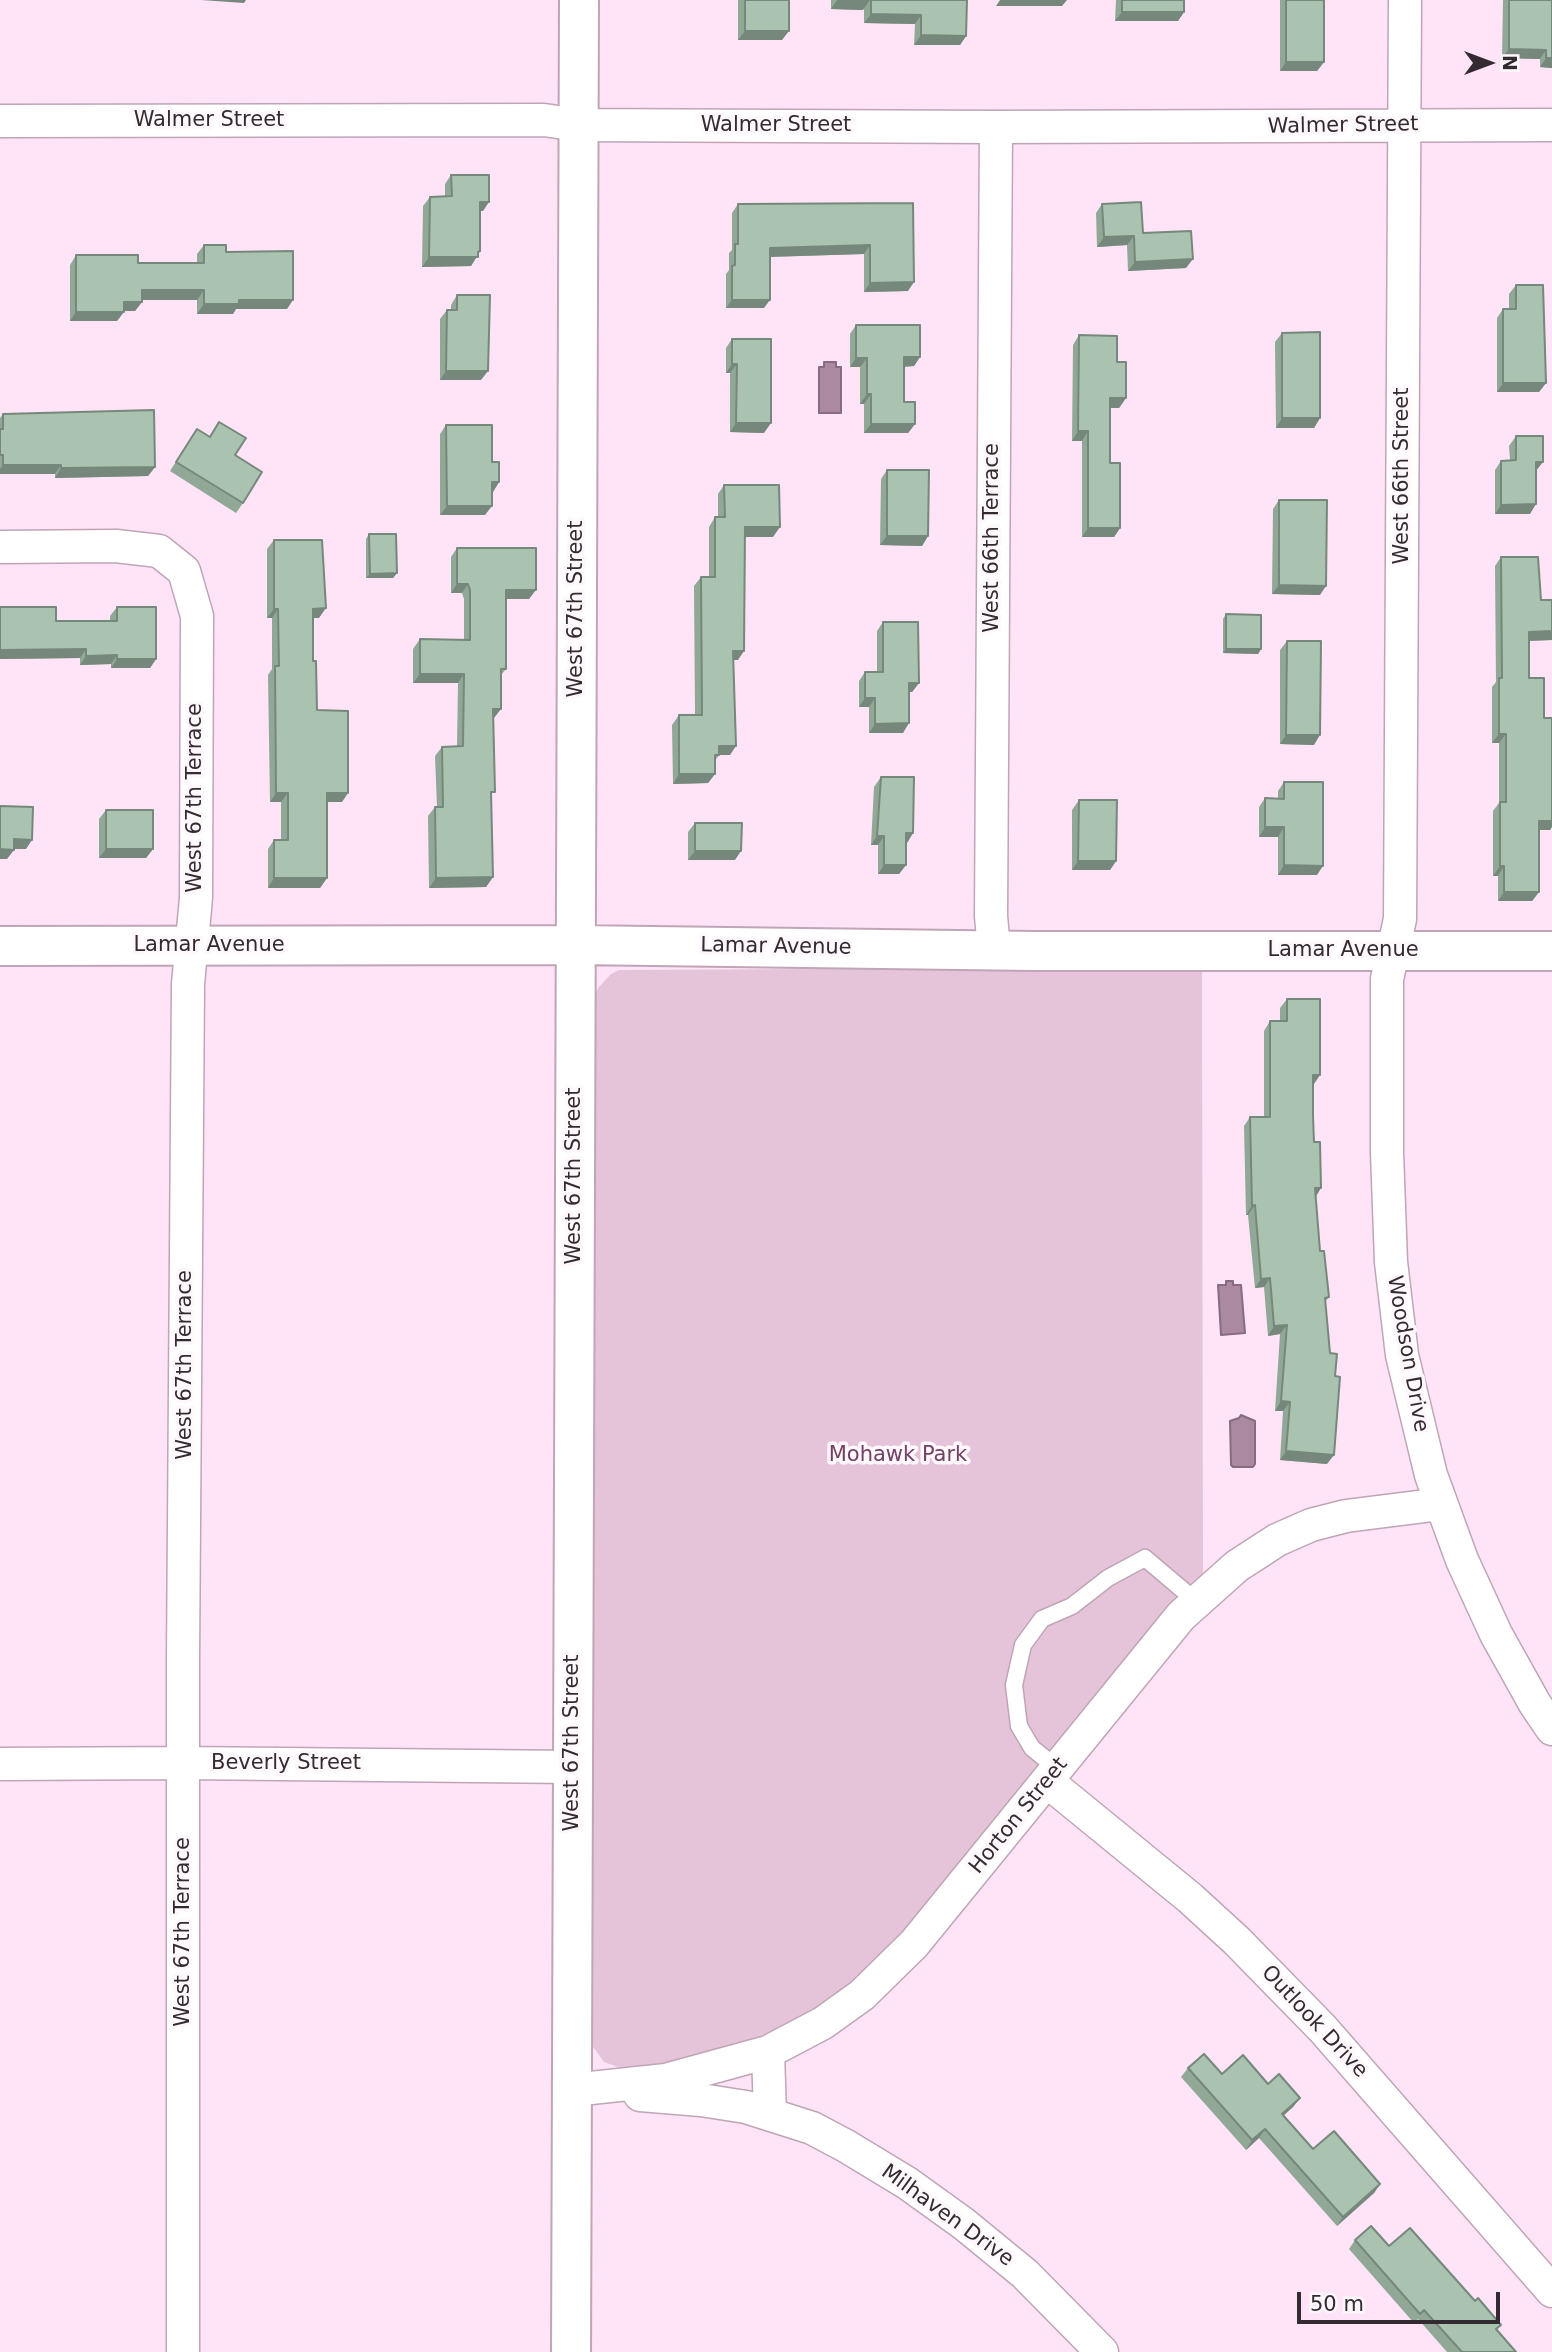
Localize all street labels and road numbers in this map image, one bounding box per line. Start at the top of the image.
street label: Walmer Street [134,108,284,134]
street label: Walmer Street [1267,112,1419,140]
street label: Walmer Street [701,113,851,139]
street label: West 66th Street [1390,387,1416,565]
street label: West 66th Terrace [980,443,1006,633]
street label: West 67th Street [564,520,590,698]
street label: West 67th Terrace [183,703,209,893]
street label: Lamar Avenue [133,933,285,959]
street label: Lamar Avenue [700,933,852,961]
street label: Lamar Avenue [1267,938,1419,964]
street label: West 67th Street [562,1087,588,1265]
street label: West 67th Terrace [173,1270,199,1460]
street label: Woodson Drive [1381,1274,1433,1434]
street label: West 67th Street [560,1654,586,1832]
street label: Beverly Street [211,1751,361,1777]
street label: Horton Street [964,1753,1074,1879]
street label: West 67th Terrace [171,1837,197,2027]
street label: Outlook Drive [1256,1961,1372,2083]
street label: Milhaven Drive [876,2160,1018,2272]

